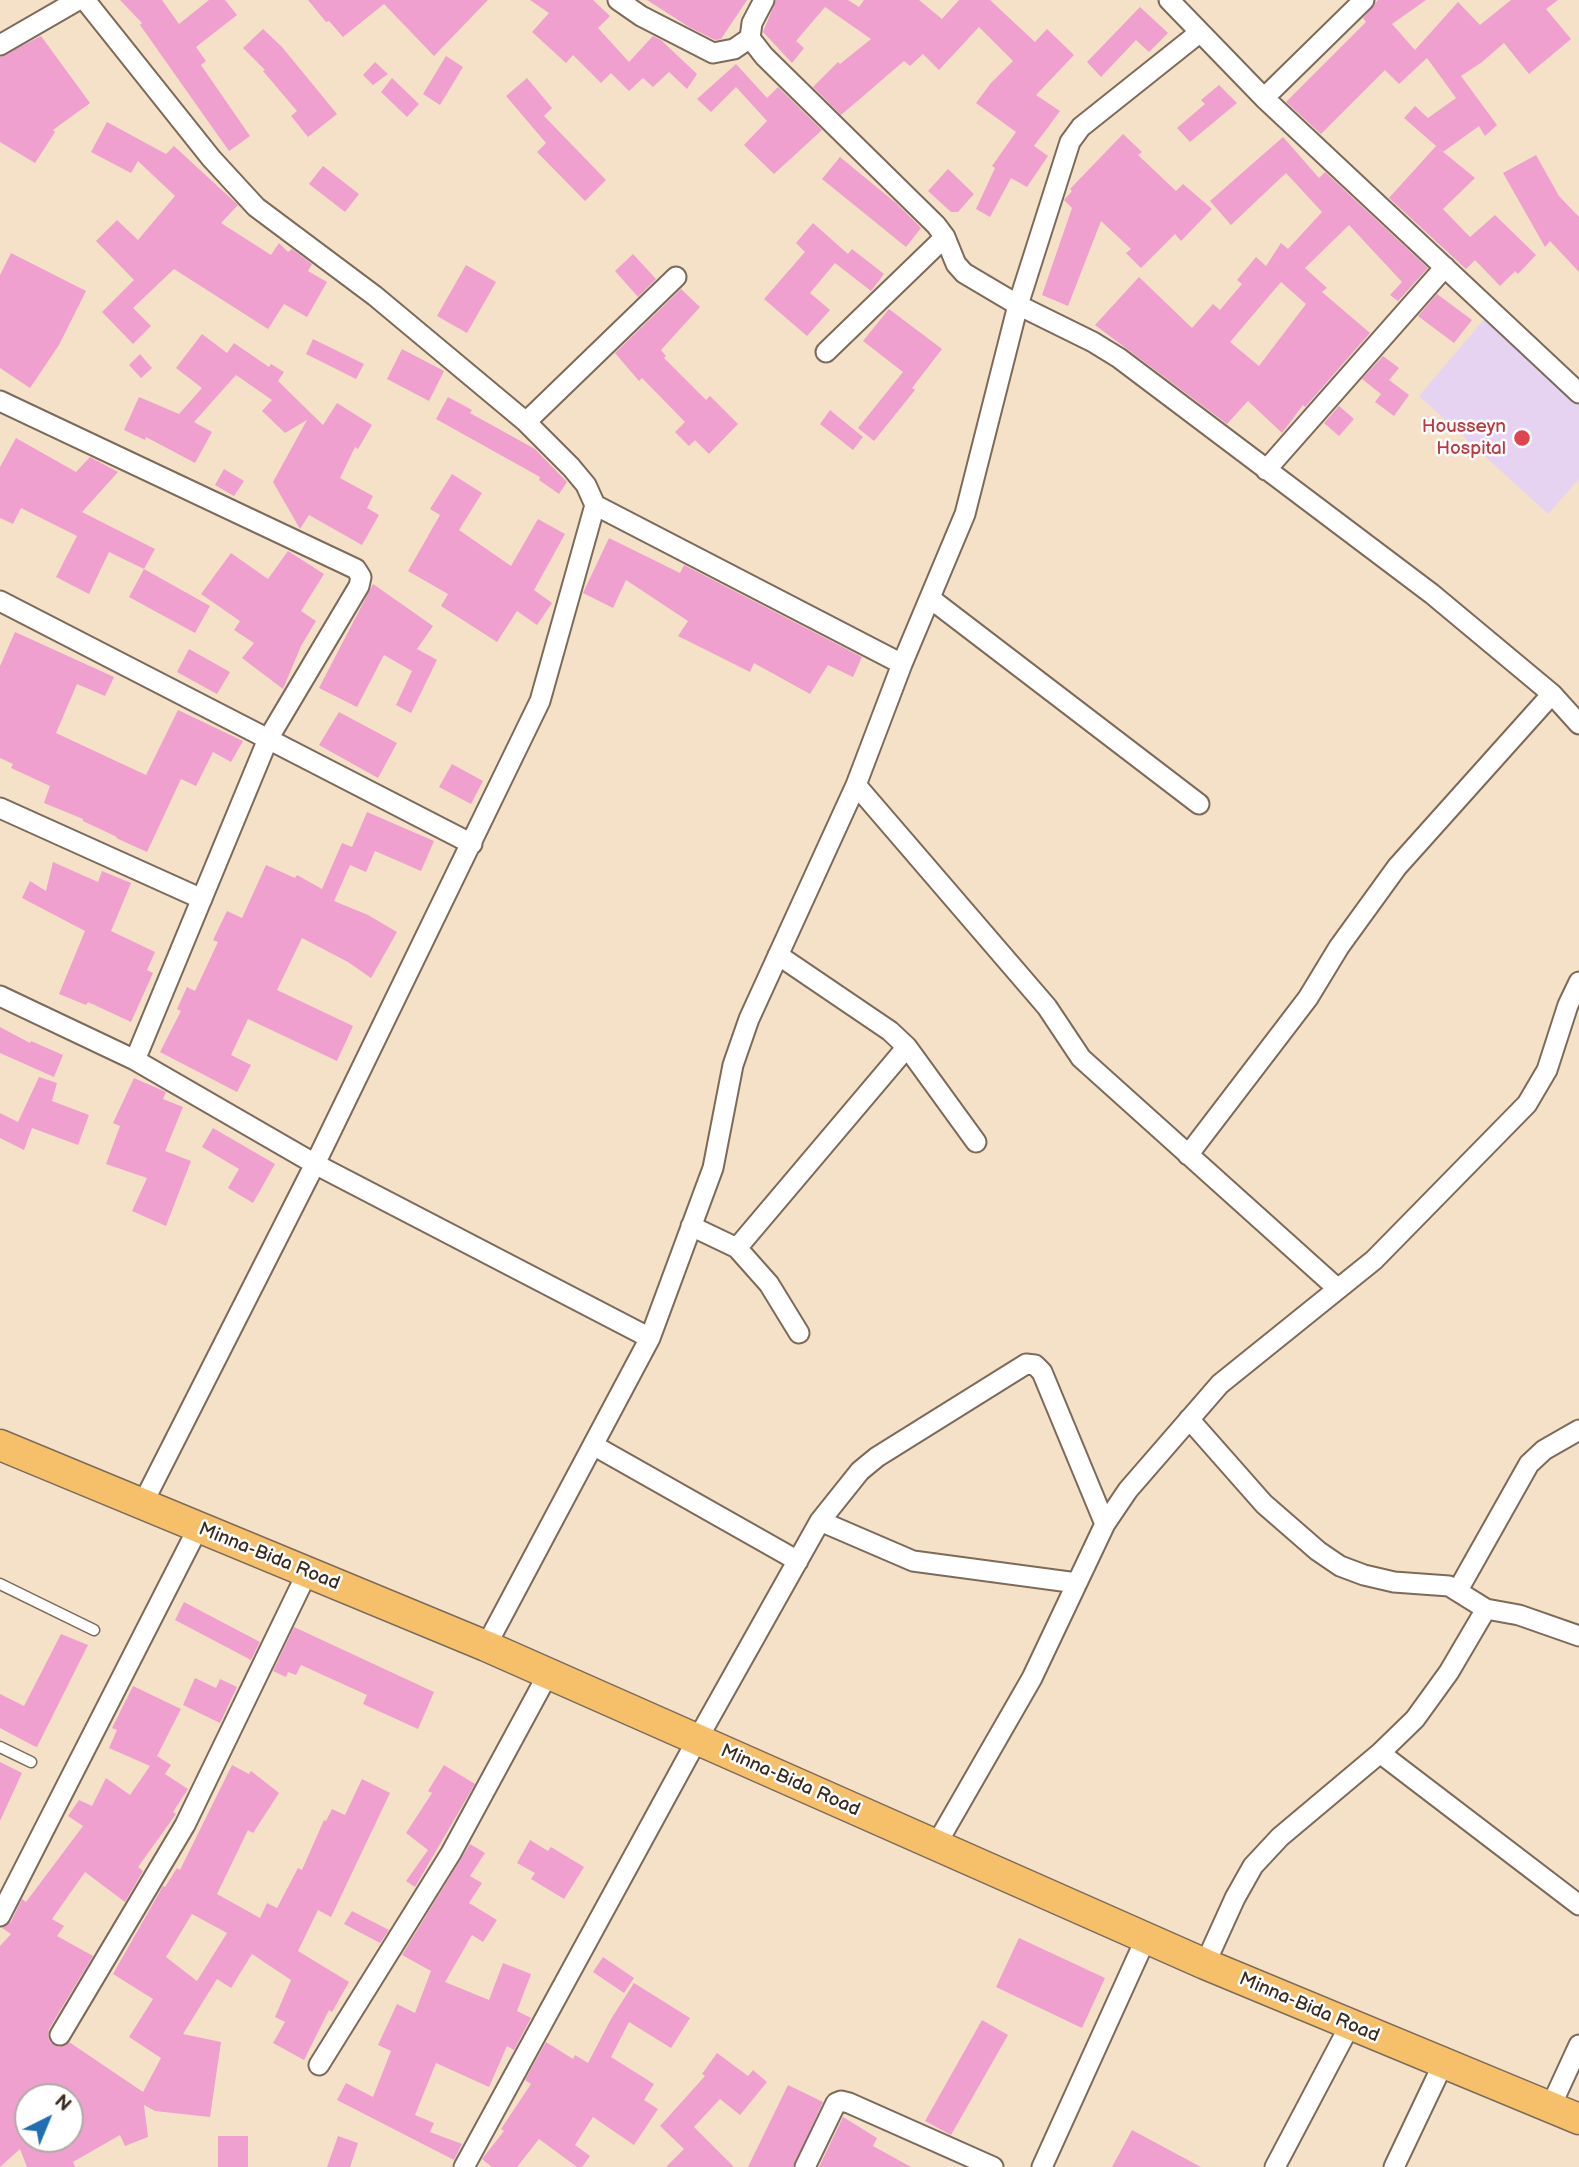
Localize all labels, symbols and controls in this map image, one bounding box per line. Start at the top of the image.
place label: Housseyn Hospital [1422,416,1506,460]
marker: Housseyn Hospital [1512,428,1532,448]
street label: Minna-Bida Road [195,1518,343,1596]
street label: Minna-Bida Road [717,1740,863,1822]
street label: Minna-Bida Road [1235,1968,1383,2048]
north arrow [14,2083,84,2153]
text: N [49,2090,75,2117]

